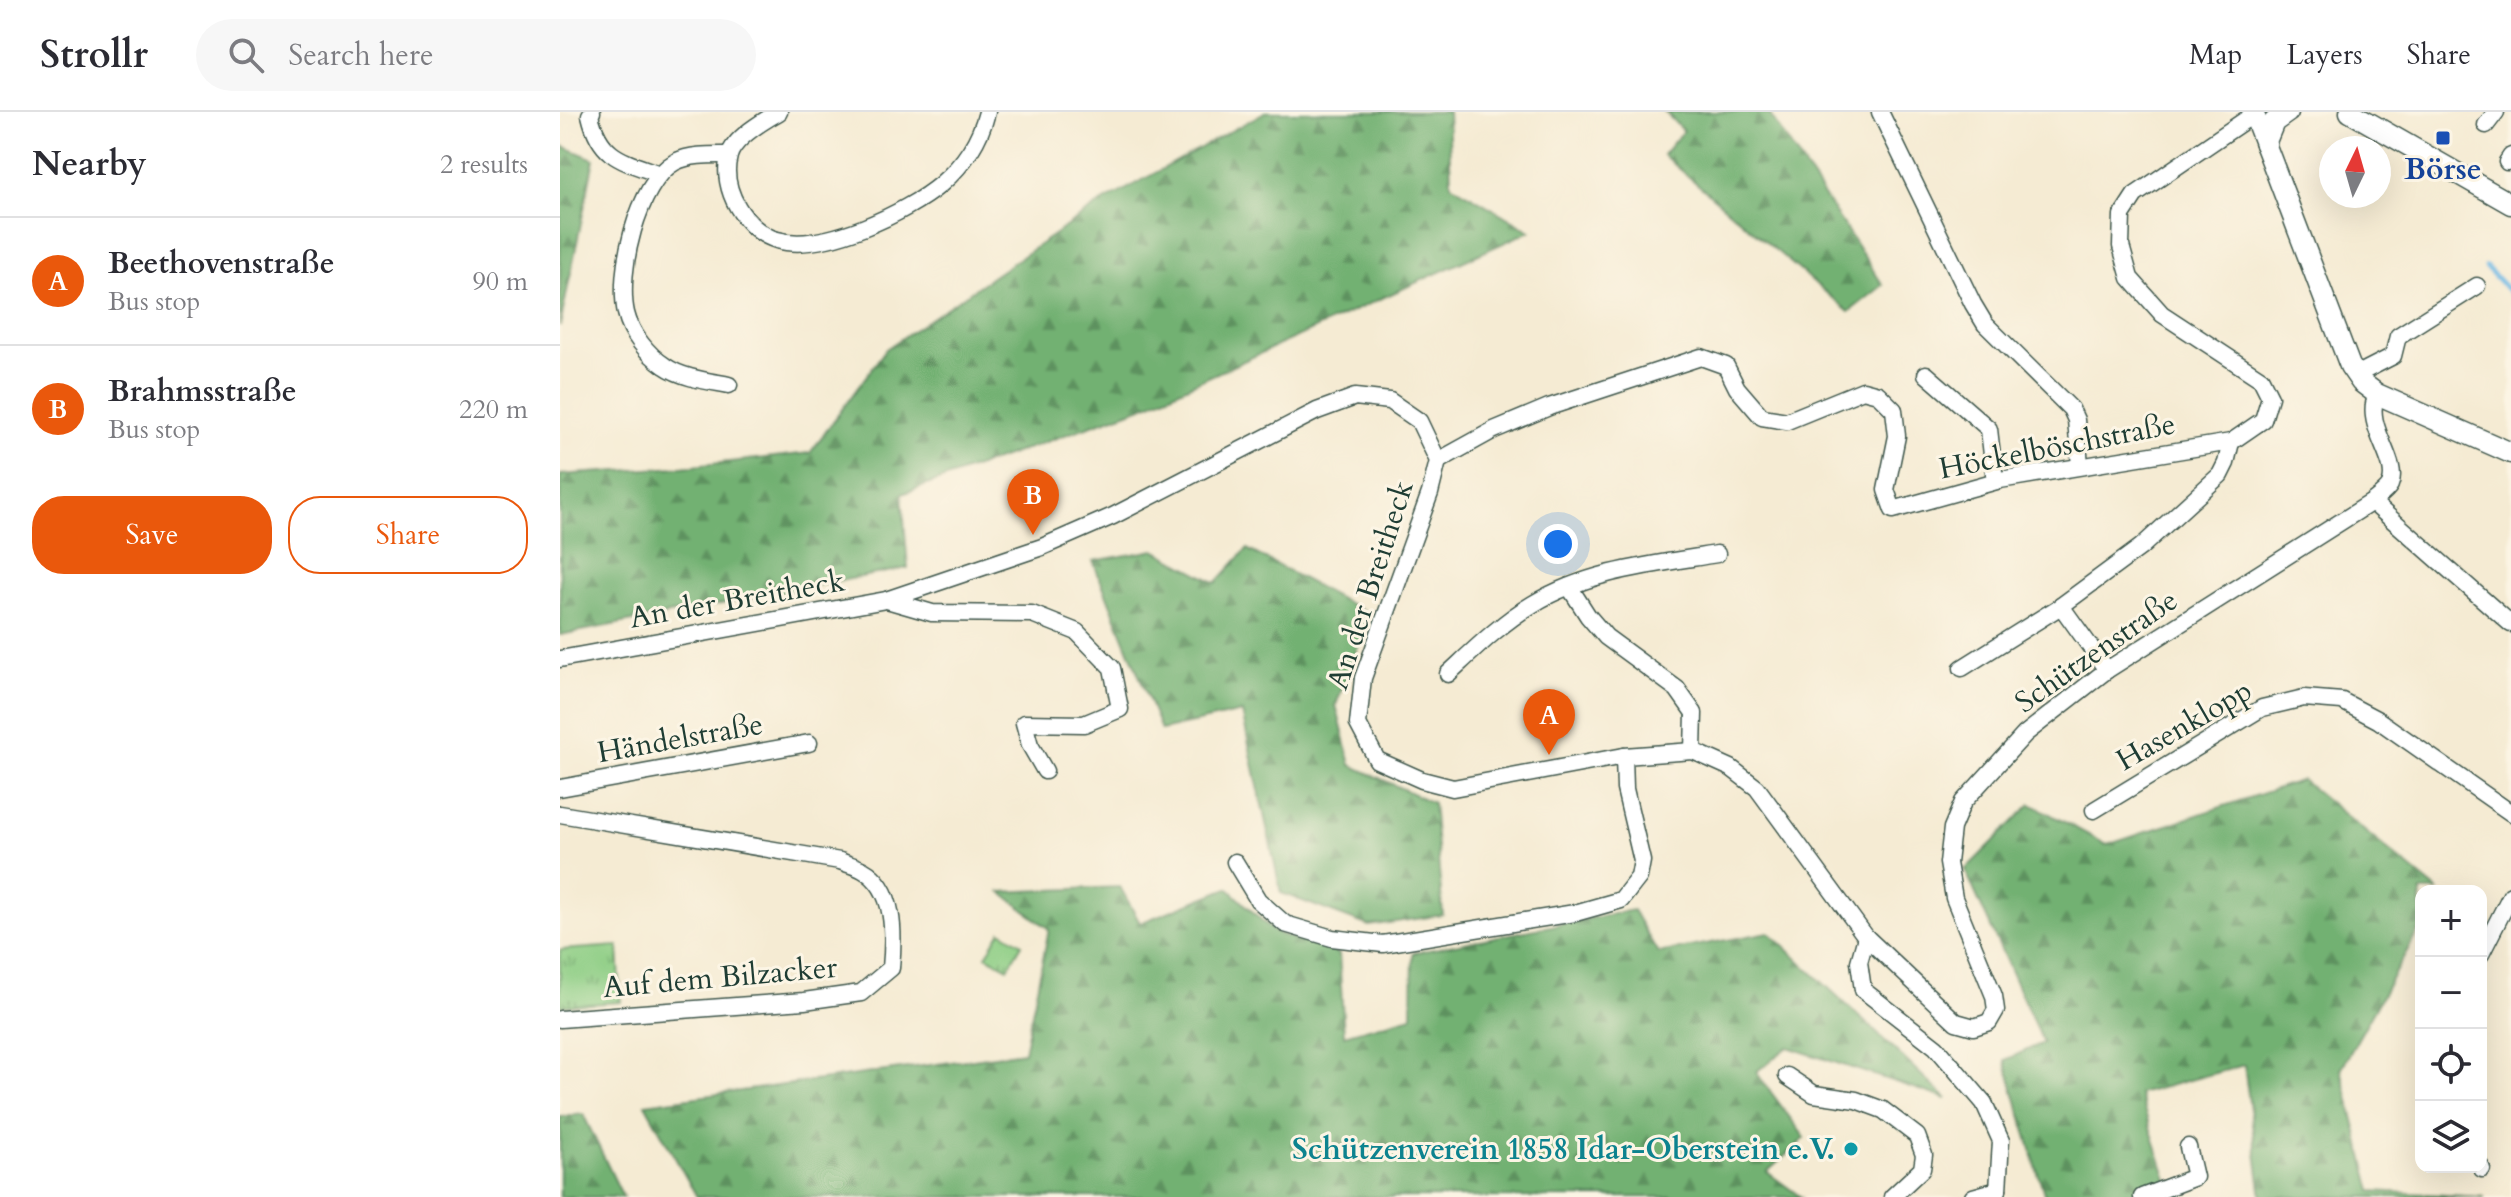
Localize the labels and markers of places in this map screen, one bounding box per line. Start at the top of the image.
marker: Börse [2434,129,2452,147]
place label: Börse [2404,149,2482,190]
pin: B [1007,469,1059,535]
pin: A [1523,689,1575,755]
place label: Schützenverein 1858 Idar-Oberstein e.V. [1292,1129,1835,1170]
marker: Schützenverein 1858 Idar-Oberstein e.V. [1842,1140,1860,1158]

